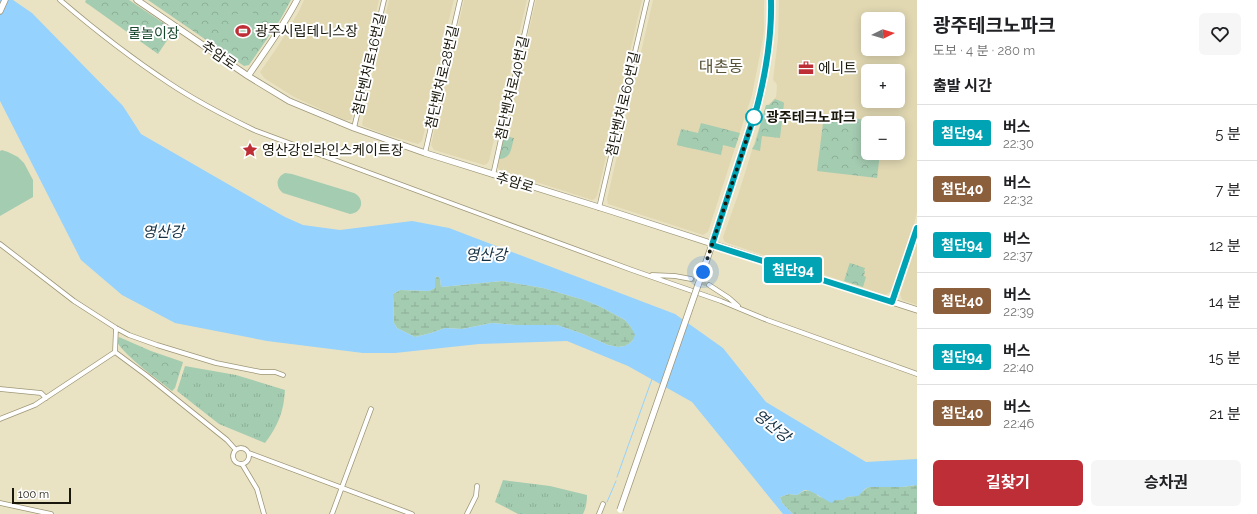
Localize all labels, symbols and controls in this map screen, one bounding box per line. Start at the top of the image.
street label: 첨단벤처로16번길 [349,11,389,117]
north arrow [861,12,905,56]
map controls [861,12,905,160]
button: heart [1199,13,1241,55]
text: 광주테크노파크 [933,14,1055,36]
sports icon: 광주시립테니스장 [234,22,252,40]
place label: 광주시립테니스장 [255,23,358,39]
street label: 첨단벤처로28번길 [422,24,462,130]
park label: 물놀이장 [128,25,180,41]
street label: 첨단벤처로40번길 [492,34,532,142]
street label: 추암로 [199,37,240,73]
text: 도보 · 4 분 · 280 m [933,43,1035,58]
street label: 첨단벤처로60번길 [603,50,643,158]
district label: 대촌동 [699,57,743,76]
office icon: 에니트 [797,59,815,77]
place label: 에니트 [818,60,857,76]
button: + [861,64,905,108]
text: 출발 시간 [933,77,992,95]
marker: 광주테크노파크 [745,108,763,126]
place label: 광주테크노파크 [766,109,856,125]
button: − [861,116,905,160]
text: 버스 [1003,118,1031,136]
text: 첨단94 [941,125,983,141]
text: 5 분 [1215,125,1241,143]
text: 22:30 [1003,136,1034,151]
place icon: 영산강인라인스케이트장 [241,141,259,159]
place label: 영산강인라인스케이트장 [262,142,404,158]
street label: 추암로 [494,169,536,195]
text: 버스 [1003,174,1031,192]
text: 첨단40 [941,181,983,197]
text: 7 분 [1215,181,1241,199]
text: 22:32 [1003,192,1033,207]
water label: 영산강 [142,223,186,241]
text: 버스 [1003,230,1031,248]
text: 첨단94 [941,237,983,253]
text: 12 분 [1209,237,1241,255]
water label: 영산강 [465,246,509,264]
text: 22:37 [1003,248,1033,263]
line badge: 첨단94 [765,257,821,283]
your location [693,262,713,282]
text: 첨단94 [772,262,814,278]
text: 버스 [1003,286,1031,304]
text: 첨단40 [941,293,983,309]
text: 14 분 [1209,293,1241,311]
text: 22:39 [1003,304,1034,319]
text: 버스 [1003,342,1031,360]
text: 첨단94 [941,349,983,365]
text: 15 분 [1209,349,1241,367]
text: 22:40 [1003,360,1034,375]
text: 버스 [1003,398,1031,416]
text: 첨단40 [941,405,983,421]
text: 21 분 [1209,405,1241,423]
water label: 영산강 [750,406,795,447]
text: 22:46 [1003,416,1034,431]
button: 길찾기 [933,460,1083,506]
button: 승차권 [1091,460,1241,506]
scale bar [12,486,71,505]
text: 100 m [18,488,49,501]

